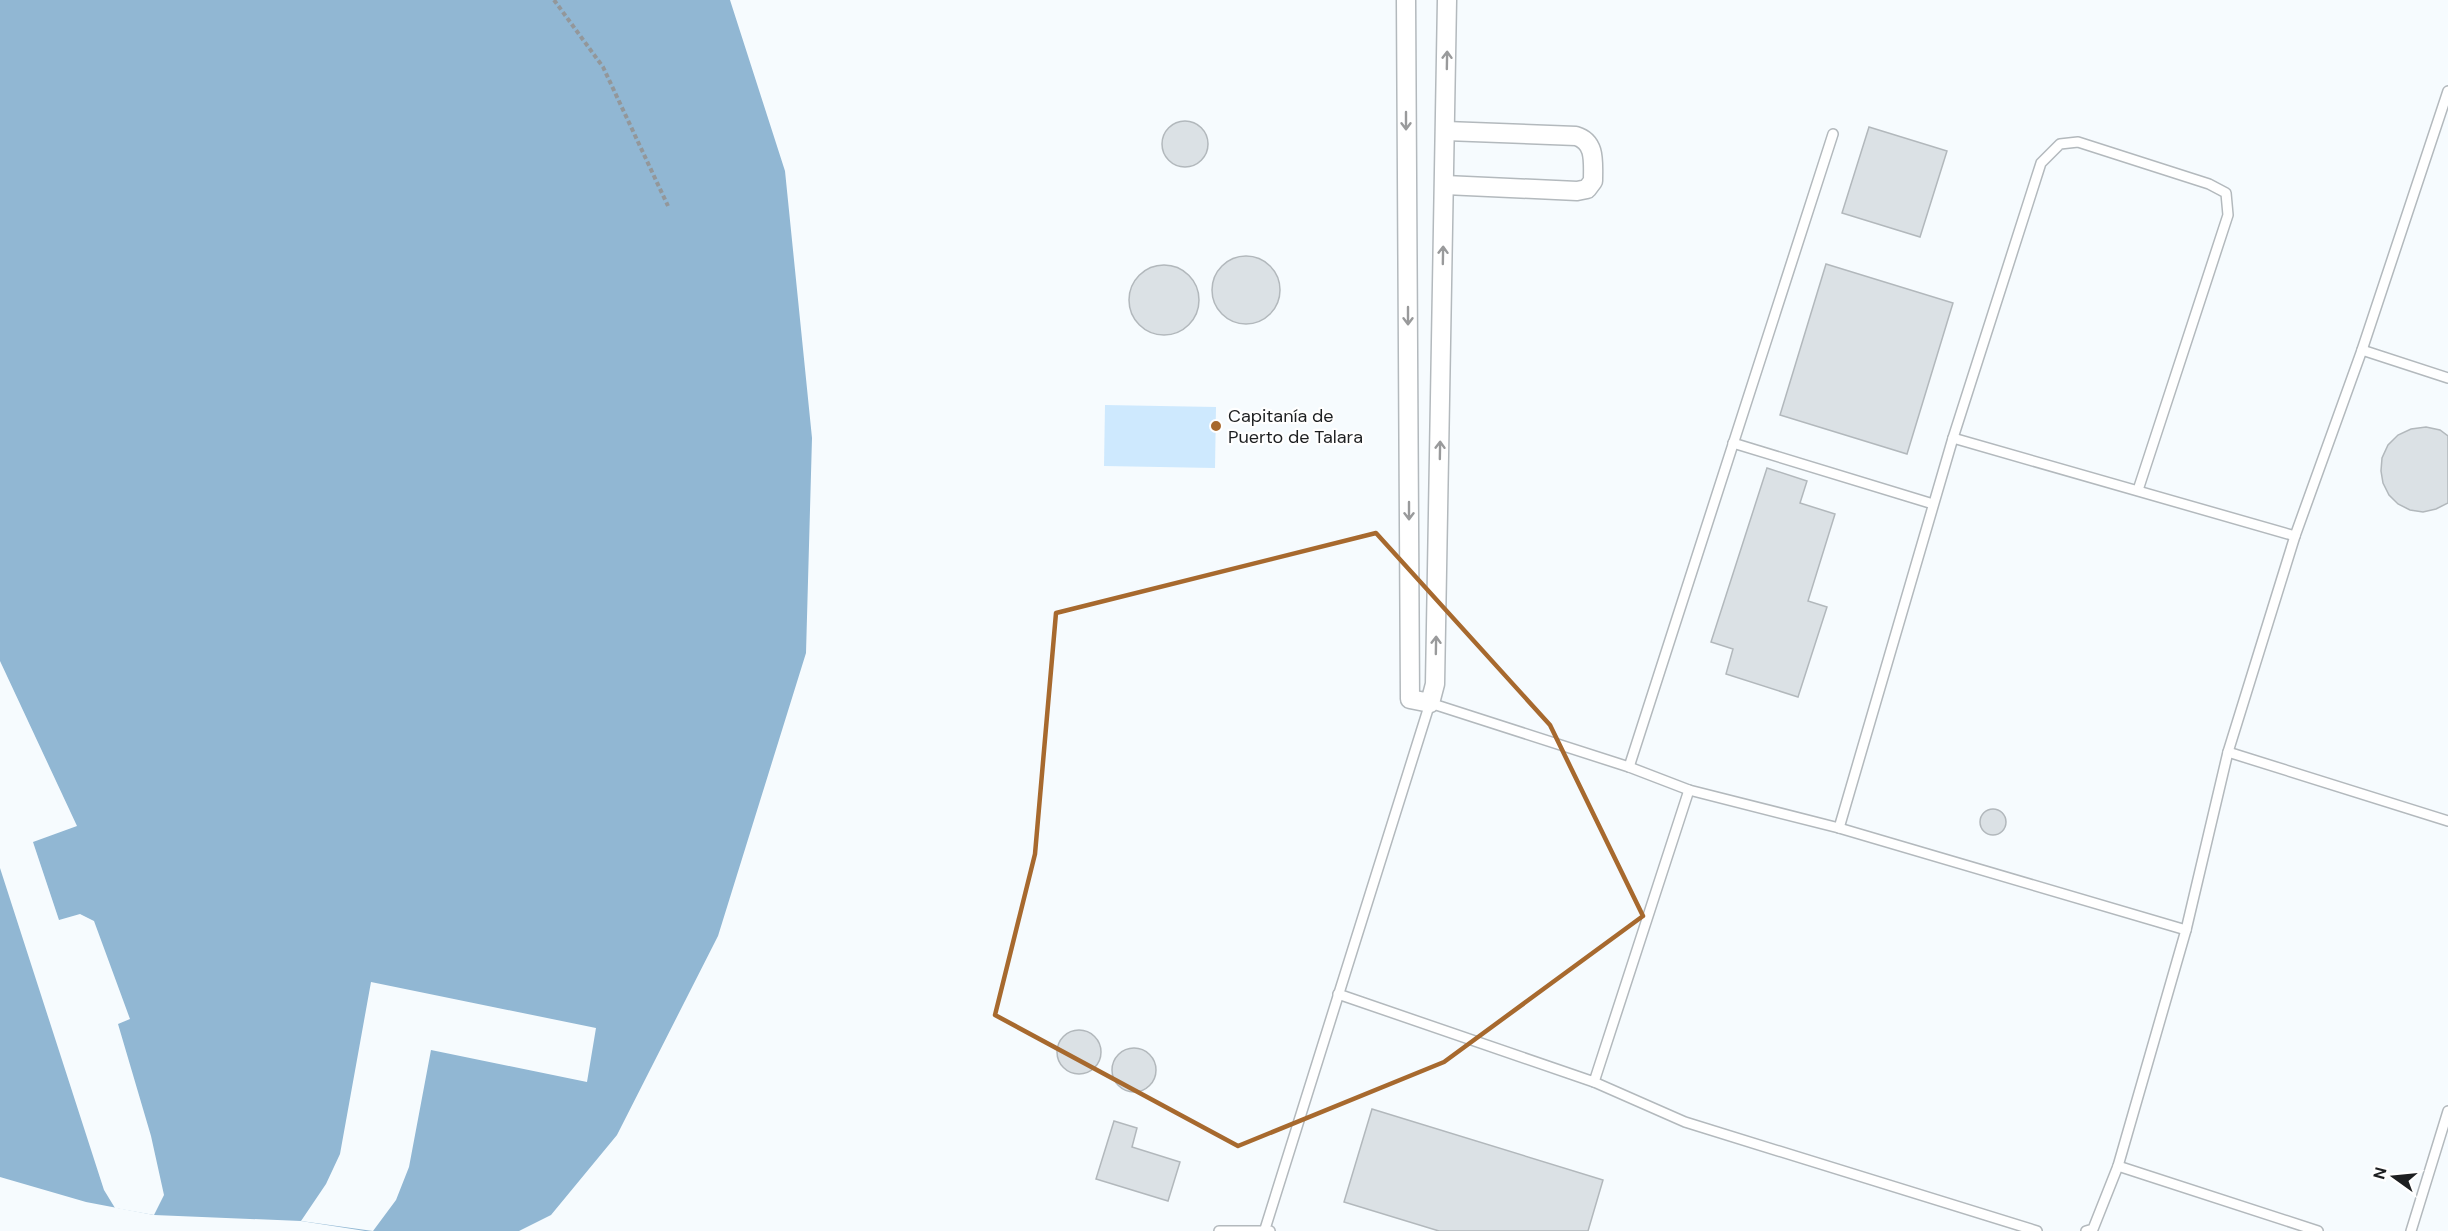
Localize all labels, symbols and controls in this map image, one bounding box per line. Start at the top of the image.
one-way arrow [1441,51,1453,71]
one-way arrow [1400,111,1412,131]
one-way arrow [1437,246,1449,266]
one-way arrow [1402,306,1413,326]
place label: Capitanía de Puerto de Talara [1228,404,1363,449]
marker: Capitanía de Puerto de Talara [1209,419,1223,433]
one-way arrow [1434,441,1446,461]
one-way arrow [1403,501,1415,521]
one-way arrow [1430,636,1442,656]
north arrow [2364,1147,2424,1207]
text: N [2368,1165,2392,1182]

